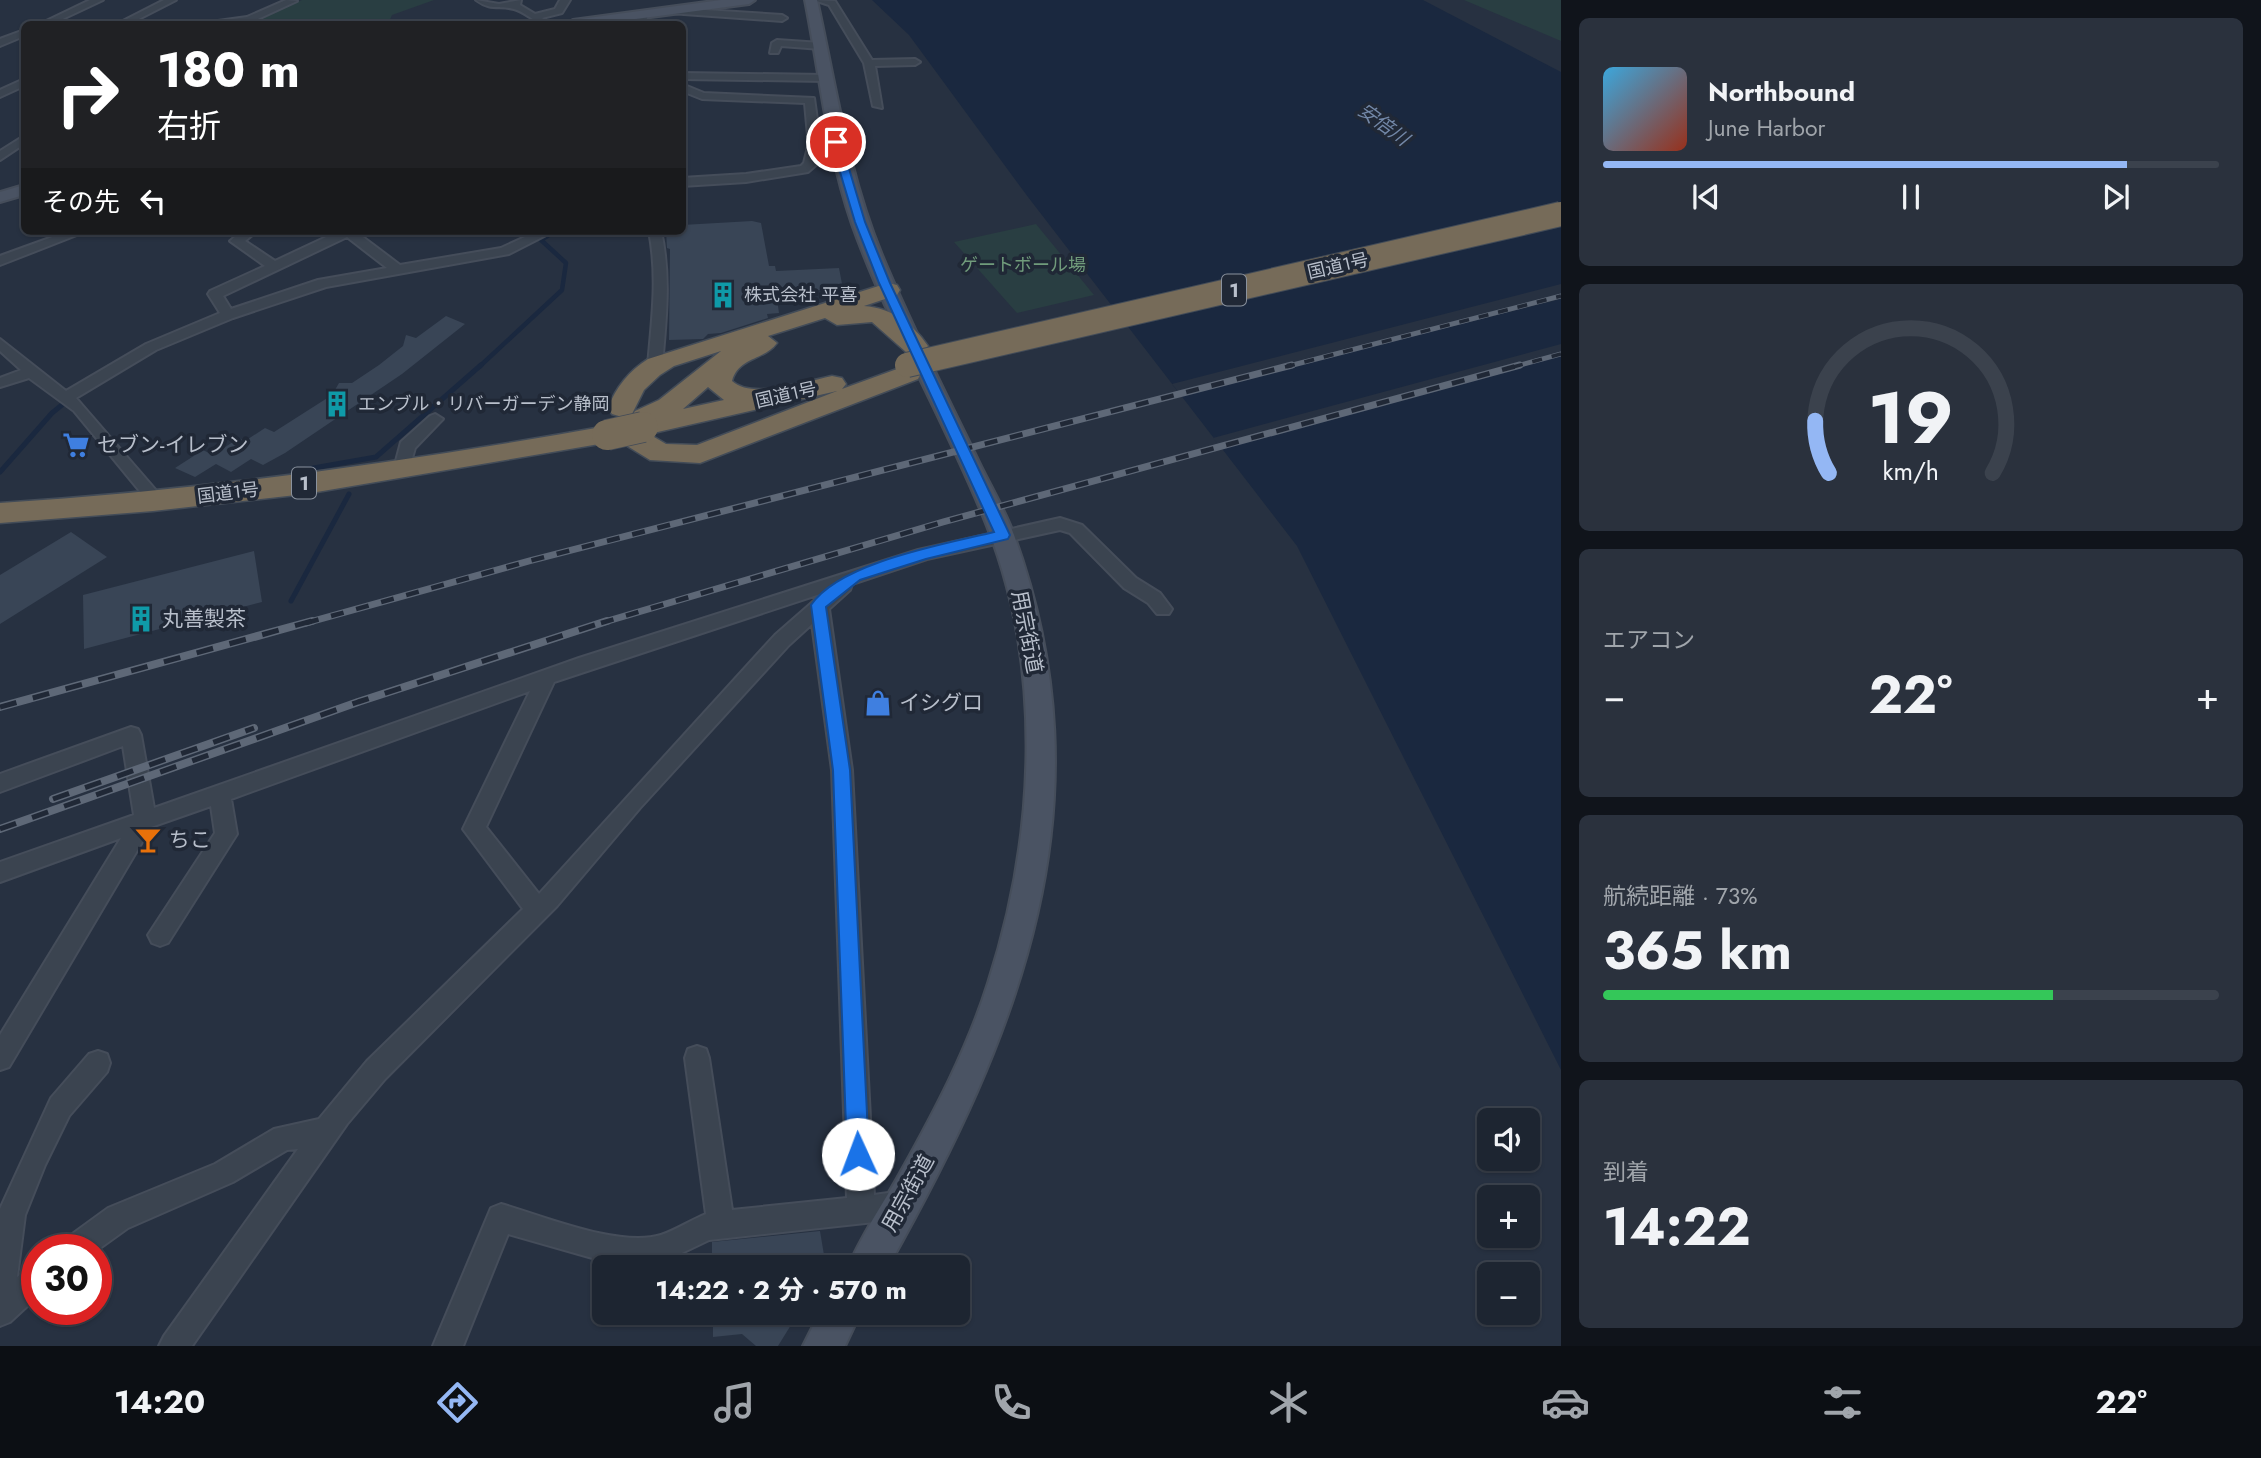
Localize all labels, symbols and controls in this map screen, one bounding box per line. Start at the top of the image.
text: 180 m [157,35,300,105]
icon: right [42,49,133,140]
text: Northbound [1708,73,1855,111]
water label: 安倍川 [1353,97,1416,153]
text: 右折 [157,103,221,149]
text: June Harbor [1708,111,1825,145]
pin [806,112,866,172]
icon: arrive [817,123,855,161]
icon: previous [1687,178,1725,216]
icon: pause [1892,178,1930,216]
icon: next [2097,178,2135,216]
icon: left [134,182,172,220]
text: その先 [42,183,120,221]
street label: 国道1号 [1305,246,1371,286]
park label: ゲートボール場 [960,252,1086,278]
road number: 1 [1222,274,1246,306]
building icon: 株式会社 平喜 [708,280,738,310]
place label: 株式会社 平喜 [744,282,857,308]
text: 19 [1868,366,1954,471]
street label: 国道1号 [753,375,819,415]
building icon: エンブル・リバーガーデン静岡 [322,389,352,419]
place label: エンブル・リバーガーデン静岡 [358,391,609,417]
supermarket icon: セブン-イレブン [61,430,91,460]
place label: セブン-イレブン [97,430,248,460]
text: km/h [1883,453,1939,489]
road number: 1 [292,468,316,498]
street label: 国道1号 [196,476,260,510]
street label: 用宗街道 [1004,588,1050,676]
building icon: 丸善製茶 [126,604,156,634]
place label: 丸善製茶 [162,604,246,634]
text: エアコン [1603,623,1695,657]
text: 22° [1869,657,1952,733]
text: − [1603,668,1625,723]
text: + [2196,668,2219,723]
shop icon: イシグロ [863,688,893,718]
place label: イシグロ [899,688,983,718]
bar icon: ちこ [133,825,163,855]
place label: ちこ [169,825,211,855]
text: 航続距離 · 73% [1603,879,1758,913]
text: 365 km [1603,913,1792,989]
map controls [1477,1108,1540,1325]
button: sound [1477,1108,1540,1171]
position arrow [821,1117,895,1191]
street label: 用宗街道 [875,1149,941,1237]
text: 到着 [1603,1155,1649,1189]
button: + [1477,1185,1540,1248]
text: 14:22 [1603,1189,1751,1265]
speed limit sign: 30 [21,1234,112,1325]
button: − [1477,1262,1540,1325]
text: 14:22 · 2 分 · 570 m [655,1271,907,1309]
icon: directions [433,1378,482,1427]
icon: music [710,1378,759,1427]
icon: phone [987,1378,1036,1427]
icon: climate [1264,1378,1313,1427]
icon: car [1541,1378,1590,1427]
icon: filters [1818,1378,1867,1427]
text: 14:20 [114,1379,205,1425]
text: 22° [2095,1379,2147,1425]

